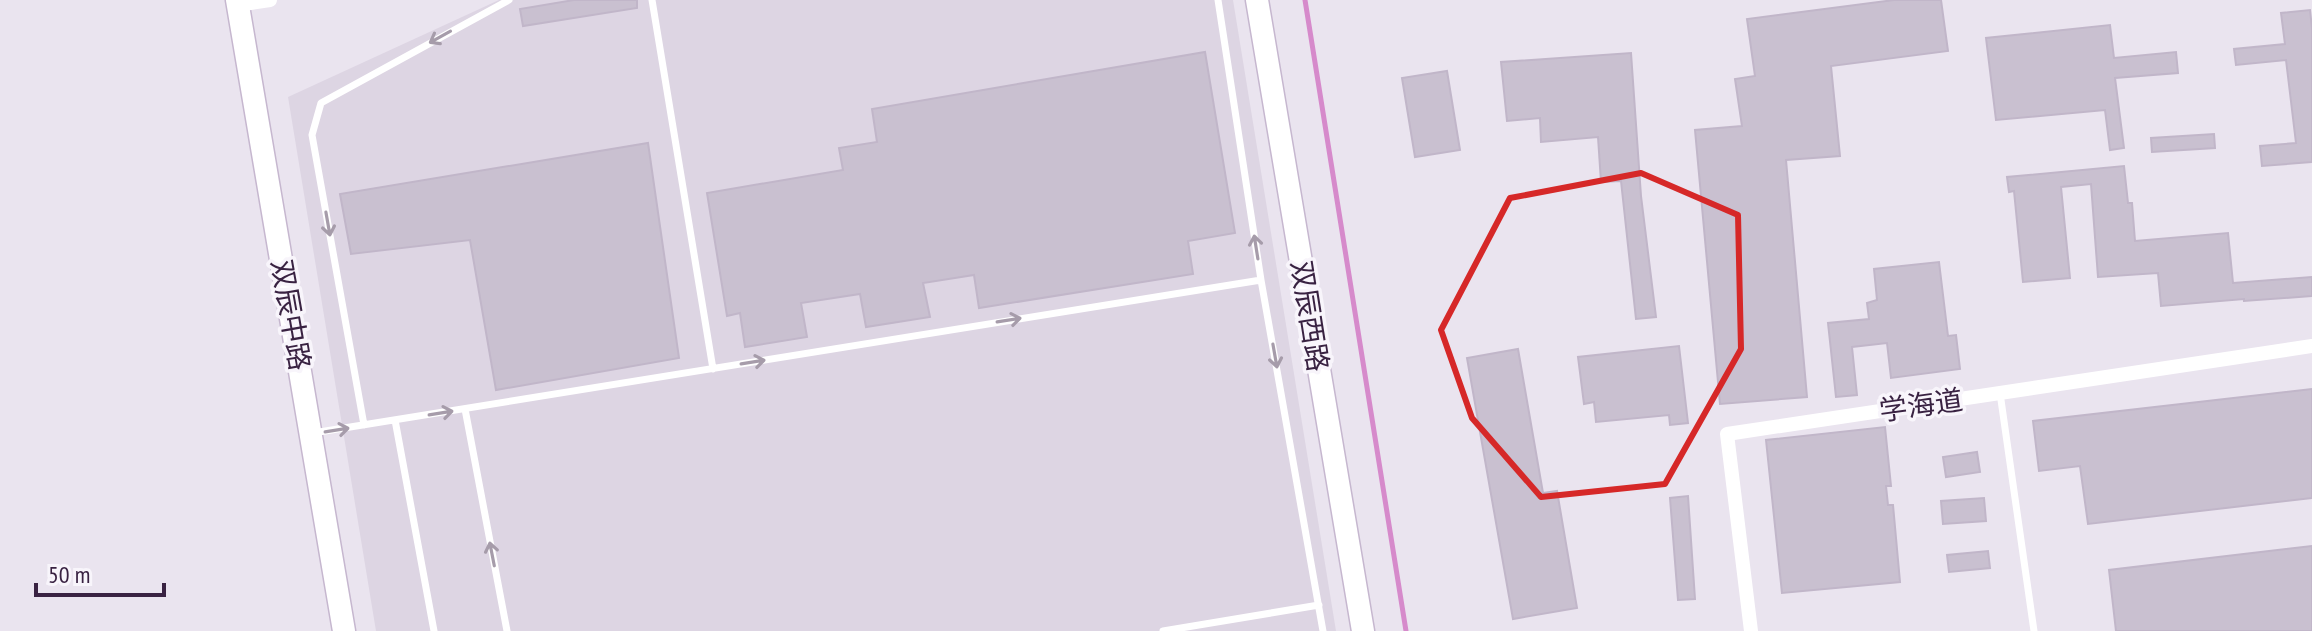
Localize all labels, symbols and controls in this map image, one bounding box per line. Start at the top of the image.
one-way arrow [429,30,452,46]
one-way arrow [321,211,336,236]
one-way arrow [1248,235,1263,260]
street label: 双辰中路 [264,257,319,373]
street label: 双辰西路 [1283,258,1338,374]
one-way arrow [996,312,1022,327]
one-way arrow [1268,343,1283,369]
one-way arrow [740,354,765,369]
street label: 学海道 [1877,380,1965,429]
one-way arrow [428,404,453,419]
one-way arrow [324,421,350,436]
one-way arrow [484,542,499,568]
scale bar [36,547,164,597]
text: 50 m [48,559,90,590]

